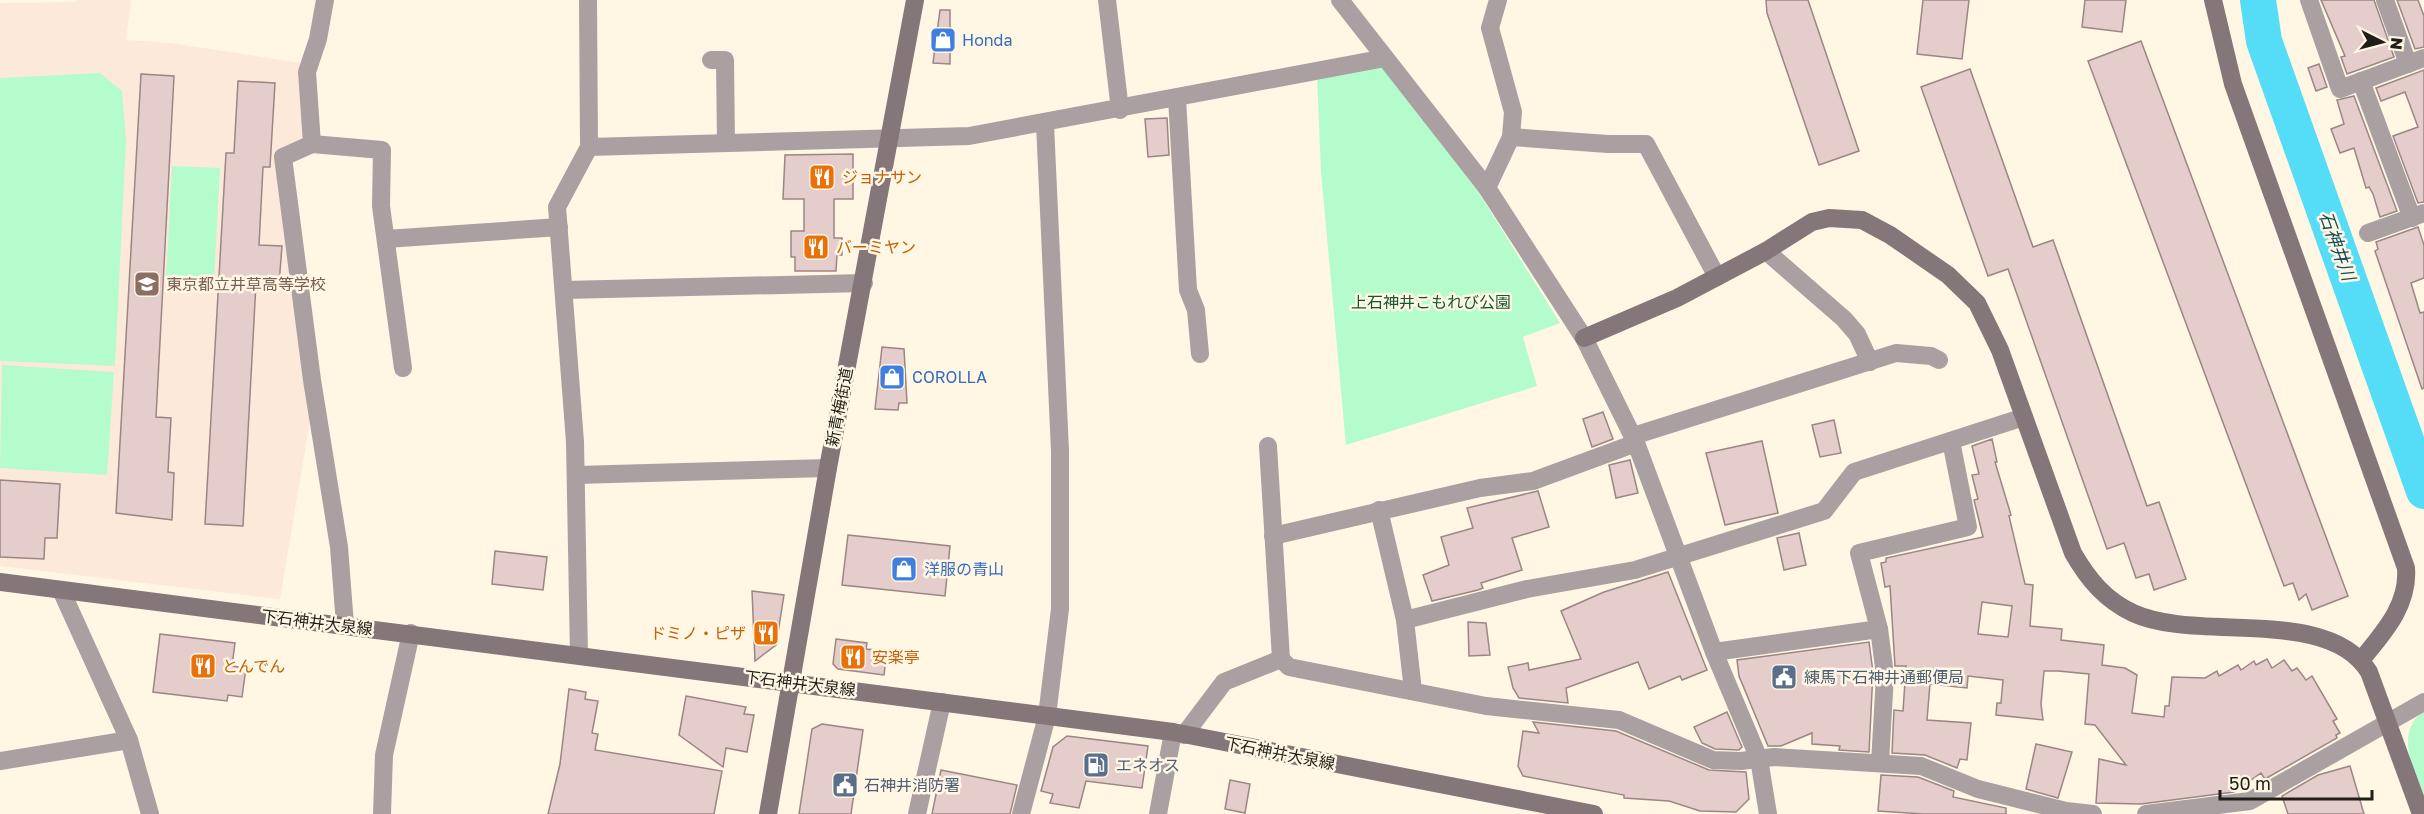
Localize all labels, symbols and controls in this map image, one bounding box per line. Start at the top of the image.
north arrow [2352,12,2412,72]
shop icon: Honda [928,25,958,55]
place label: Honda [962,30,1012,50]
text: N [2386,36,2407,51]
restaurant icon: ジョナサン [807,162,837,192]
place label: ジョナサン [842,167,922,187]
water label: 石神井川 [2315,208,2361,285]
restaurant icon: バーミヤン [801,232,831,262]
place label: バーミヤン [836,237,916,257]
school or university icon: 東京都立井草高等学校 [132,269,162,299]
place label: 東京都立井草高等学校 [166,274,326,294]
park label: 上石神井こもれび公園 [1351,292,1511,312]
shop icon: COROLLA [877,362,907,392]
street label: 新青梅街道 [822,366,856,448]
place label: COROLLA [912,367,987,387]
shop icon: 洋服の青山 [889,554,919,584]
place label: 洋服の青山 [924,559,1004,579]
street label: 下石神井大泉線 [260,605,374,639]
restaurant icon: ドミノ・ピザ [751,618,781,648]
place label: ドミノ・ピザ [650,623,746,643]
restaurant icon: 安楽亭 [838,642,868,672]
place label: 安楽亭 [872,647,920,667]
restaurant icon: とんでん [188,651,218,681]
place label: とんでん [222,656,285,676]
public building icon: 練馬下石神井通郵便局 [1769,662,1799,692]
street label: 下石神井大泉線 [743,666,857,700]
place label: 練馬下石神井通郵便局 [1804,667,1964,687]
street label: 下石神井大泉線 [1223,732,1337,774]
fuel station icon: エネオス [1081,750,1111,780]
place label: エネオス [1116,755,1180,775]
scale bar [2220,763,2372,801]
public building icon: 石神井消防署 [830,770,860,800]
text: 50 m [2229,772,2271,794]
place label: 石神井消防署 [864,775,960,795]

